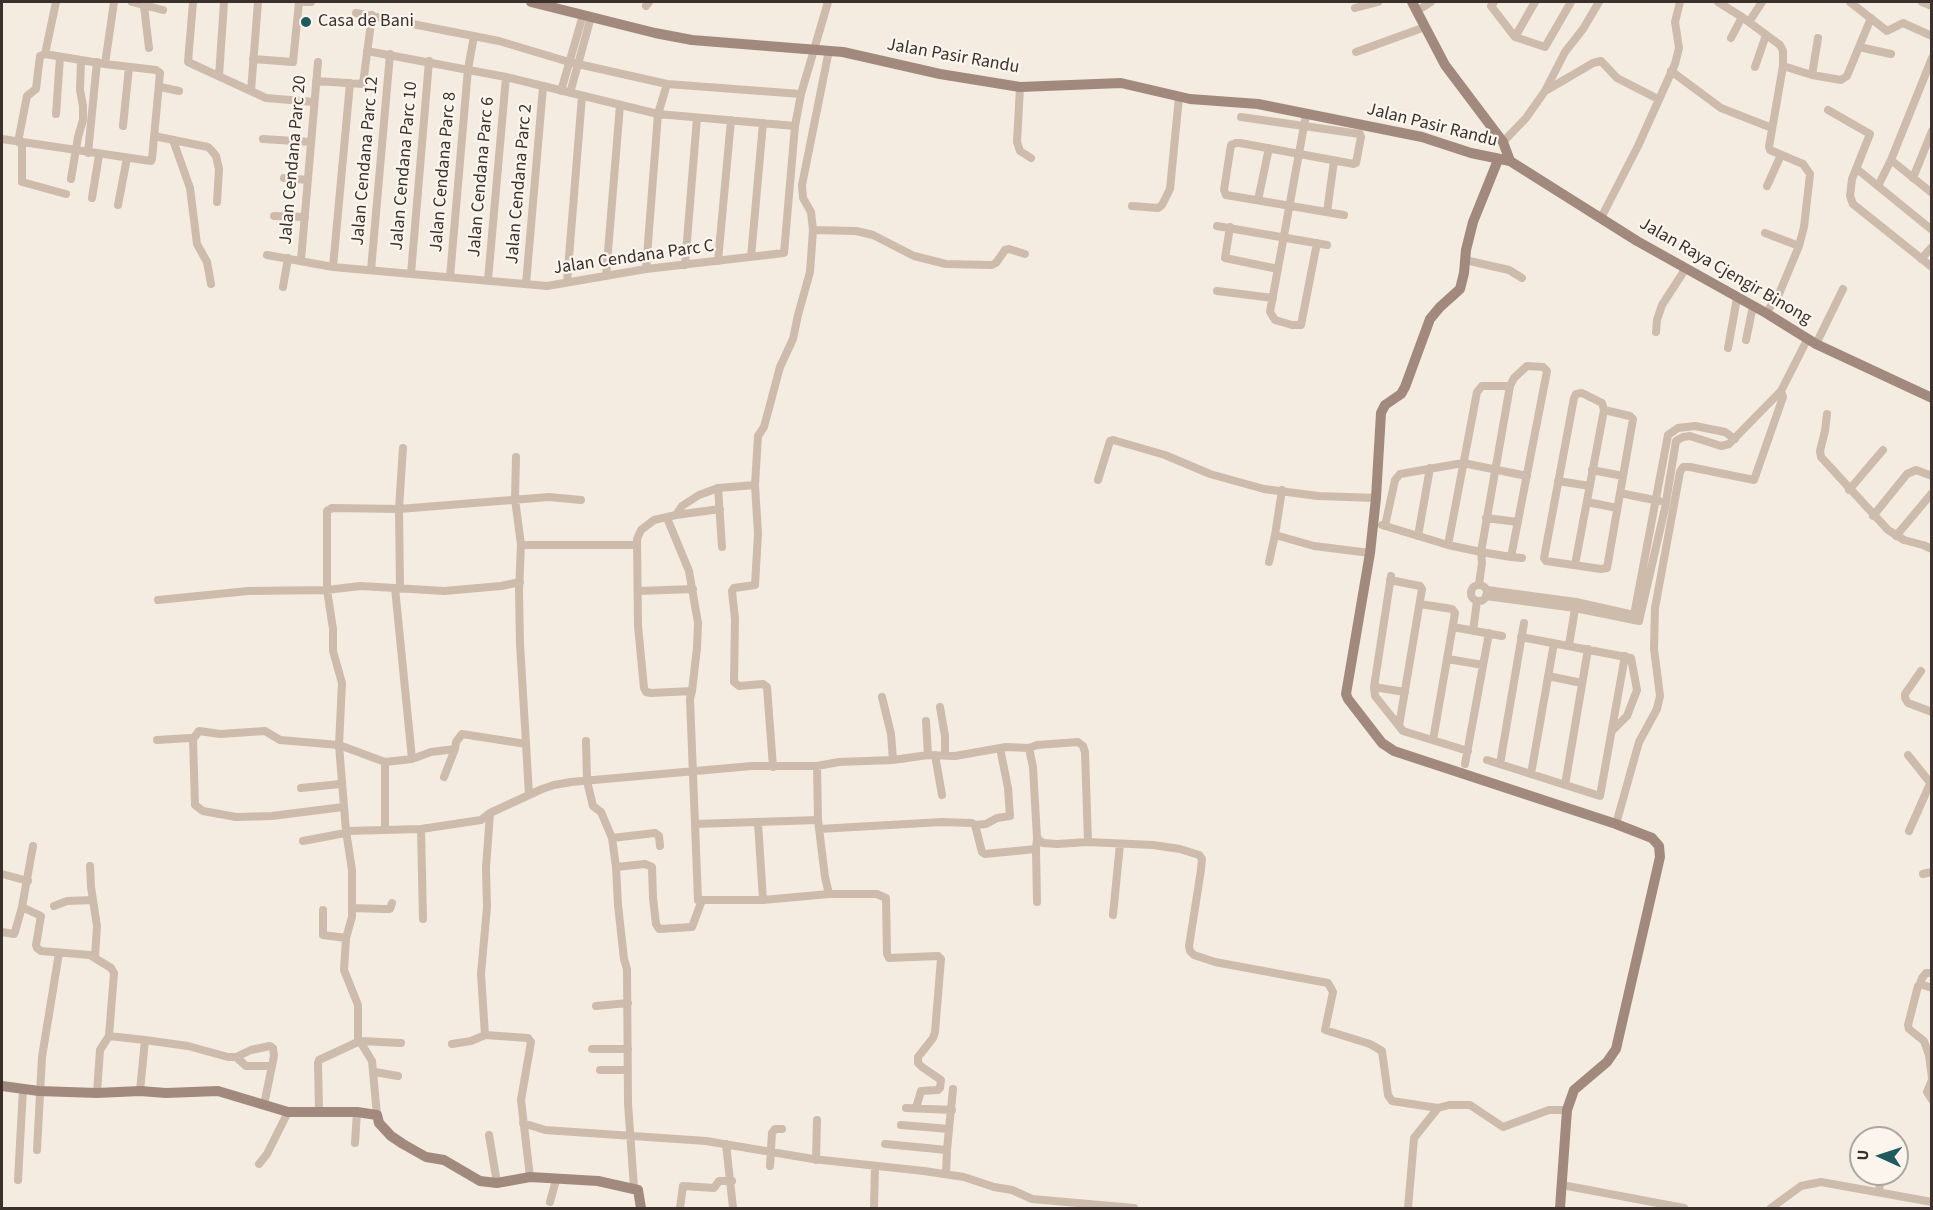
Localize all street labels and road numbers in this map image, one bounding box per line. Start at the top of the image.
street label: Jalan Pasir Randu [885,35,1021,79]
street label: Jalan Cendana Parc 20 [276,75,312,245]
street label: Jalan Cendana Parc 12 [348,76,384,246]
street label: Jalan Cendana Parc 10 [387,81,423,251]
street label: Jalan Cendana Parc 8 [426,91,462,253]
street label: Jalan Cendana Parc 6 [464,96,500,258]
street label: Jalan Pasir Randu [1364,99,1500,153]
street label: Jalan Cendana Parc 2 [502,103,538,265]
street label: Jalan Raya Cjengir Binong [1635,214,1815,330]
street label: Jalan Cendana Parc C [552,236,716,280]

